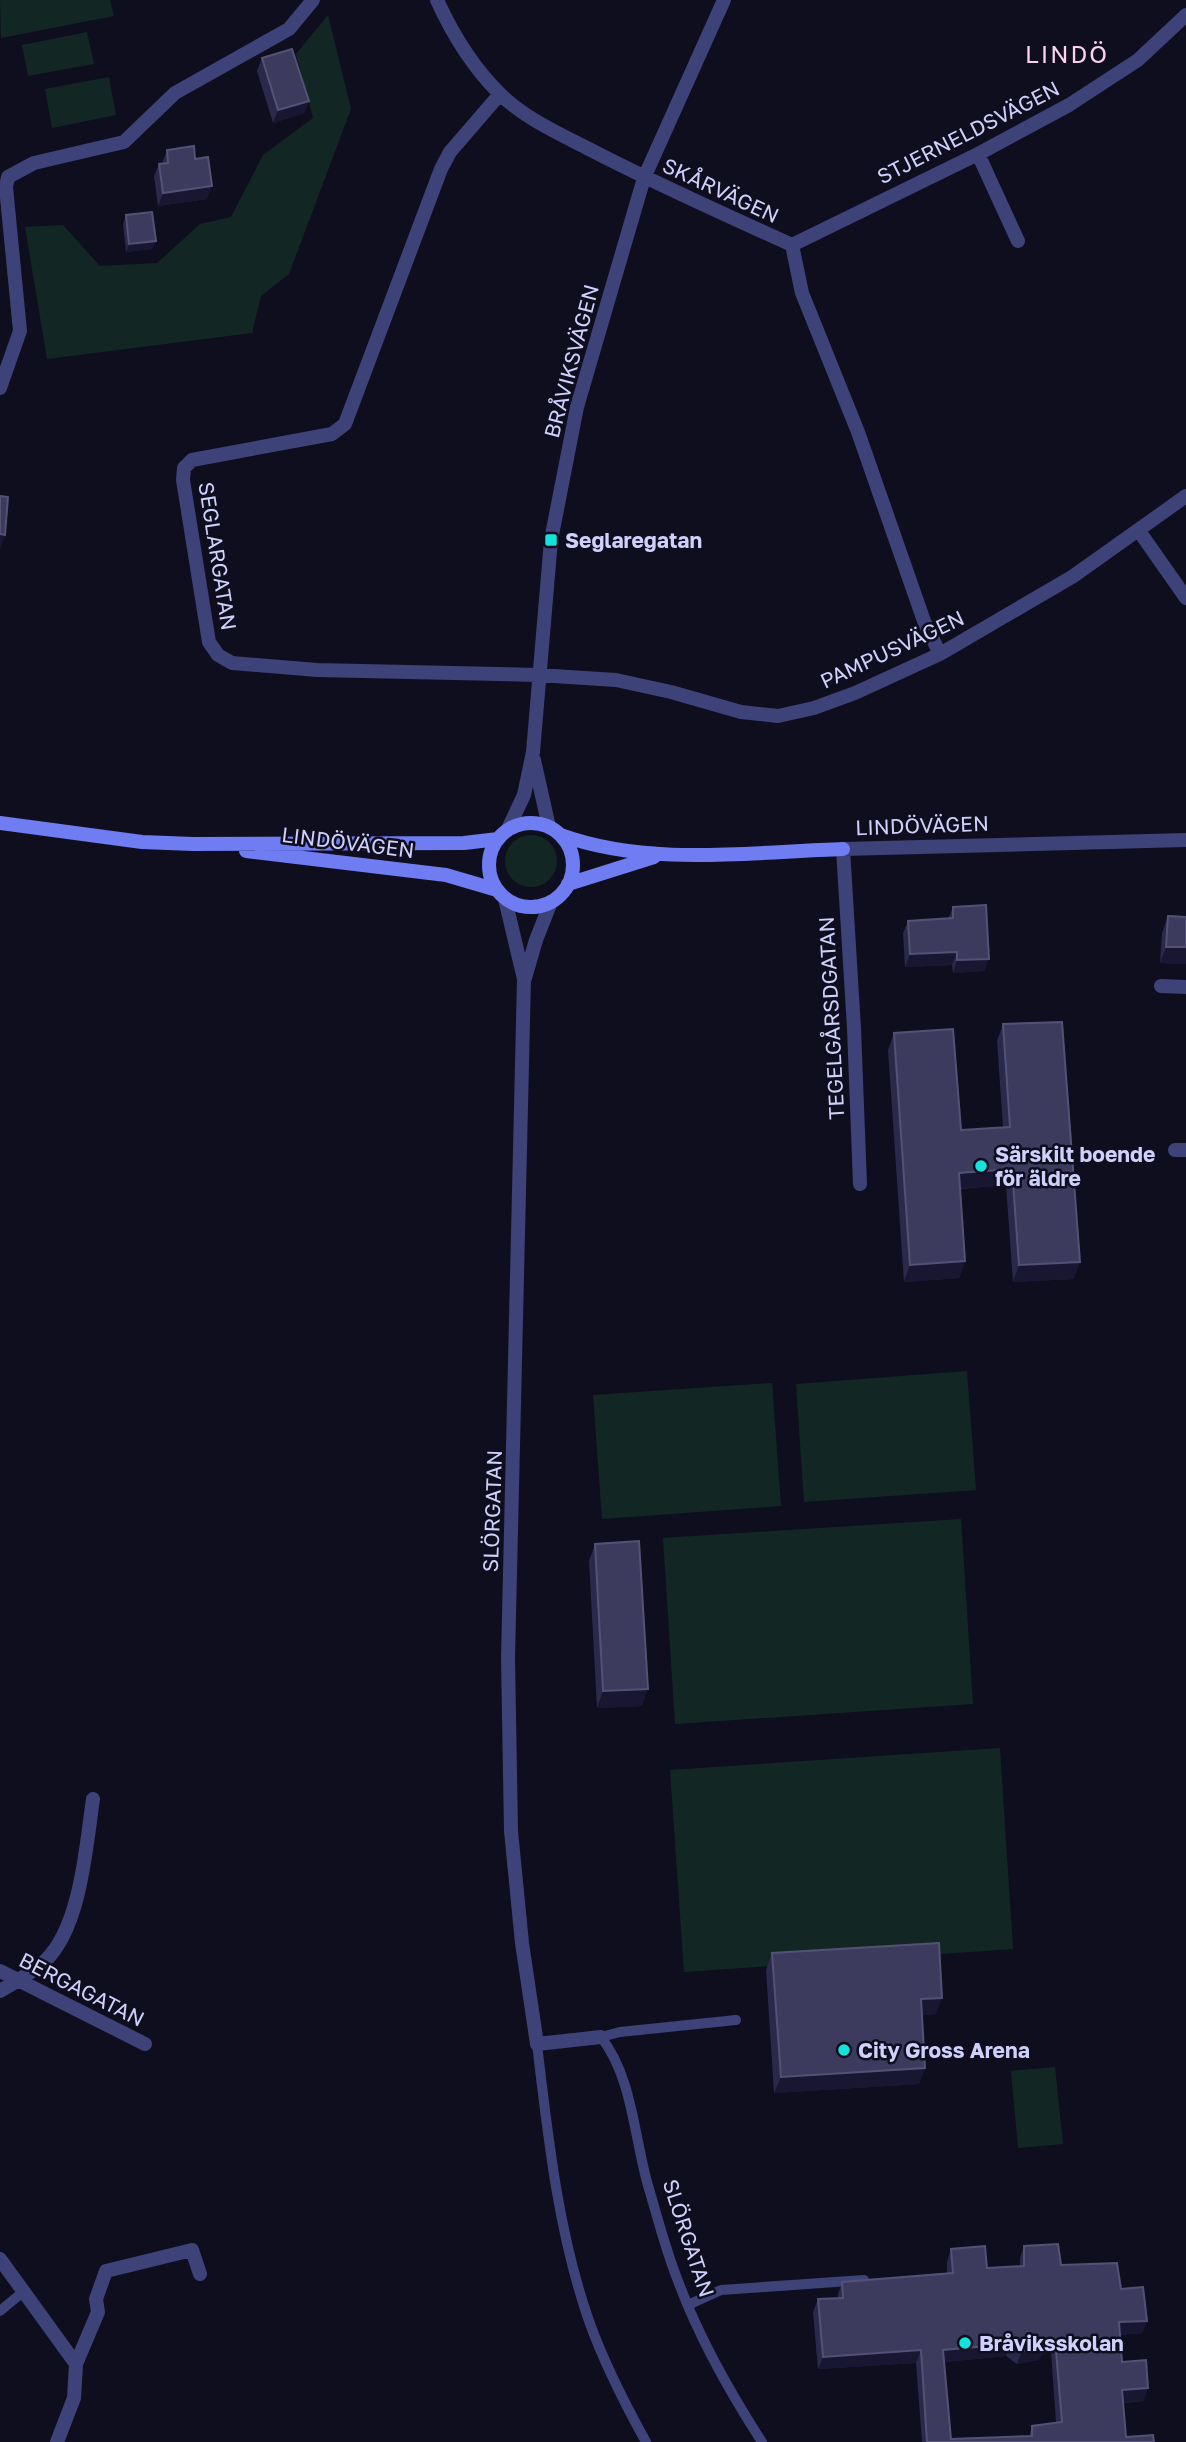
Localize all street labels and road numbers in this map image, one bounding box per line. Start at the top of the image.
street label: STJERNELDSVÄGEN [872,75,1064,189]
street label: SKÅRVÄGEN [659,152,783,228]
street label: BRÅVIKSVÄGEN [538,281,604,441]
street label: SEGLARGATAN [193,480,243,632]
street label: PAMPUSVÄGEN [816,604,968,694]
street label: LINDÖVÄGEN [855,810,989,840]
street label: LINDÖVÄGEN [280,821,416,863]
street label: TEGELGÅRSDGATAN [813,916,849,1120]
street label: SLÖRGATAN [477,1449,507,1573]
street label: BERGAGATAN [15,1946,149,2032]
street label: SLÖRGATAN [658,2176,720,2300]

